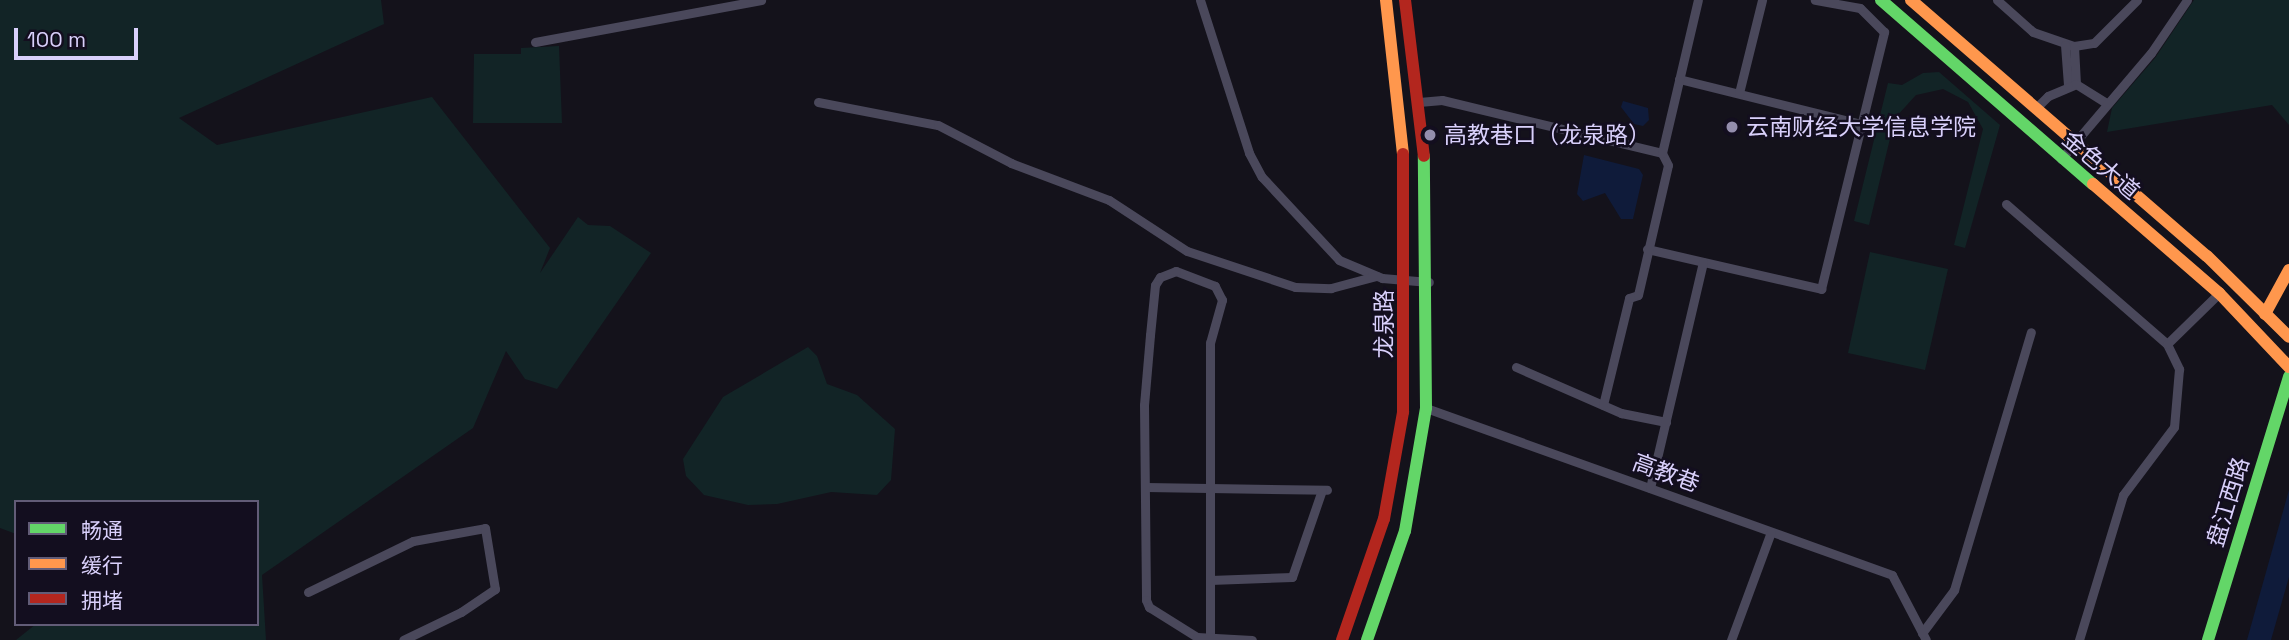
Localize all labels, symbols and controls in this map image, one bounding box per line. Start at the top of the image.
scale bar [18,14,142,58]
text: 100 m [27,26,86,53]
place label: 云南财经大学信息学院 [1746,113,1976,141]
marker: 云南财经大学信息学院 [1724,119,1740,135]
place label: 高教巷口（龙泉路） [1444,121,1651,149]
street label: 金色大道 [2057,125,2145,205]
marker: 高教巷口（龙泉路） [1422,127,1438,143]
street label: 龙泉路 [1370,290,1398,358]
street label: 高教巷 [1629,448,1703,498]
street label: 盘江西路 [2201,454,2255,550]
legend [14,500,259,626]
text: 畅通 [81,517,123,544]
text: 缓行 [81,552,123,579]
text: 拥堵 [81,587,123,614]

